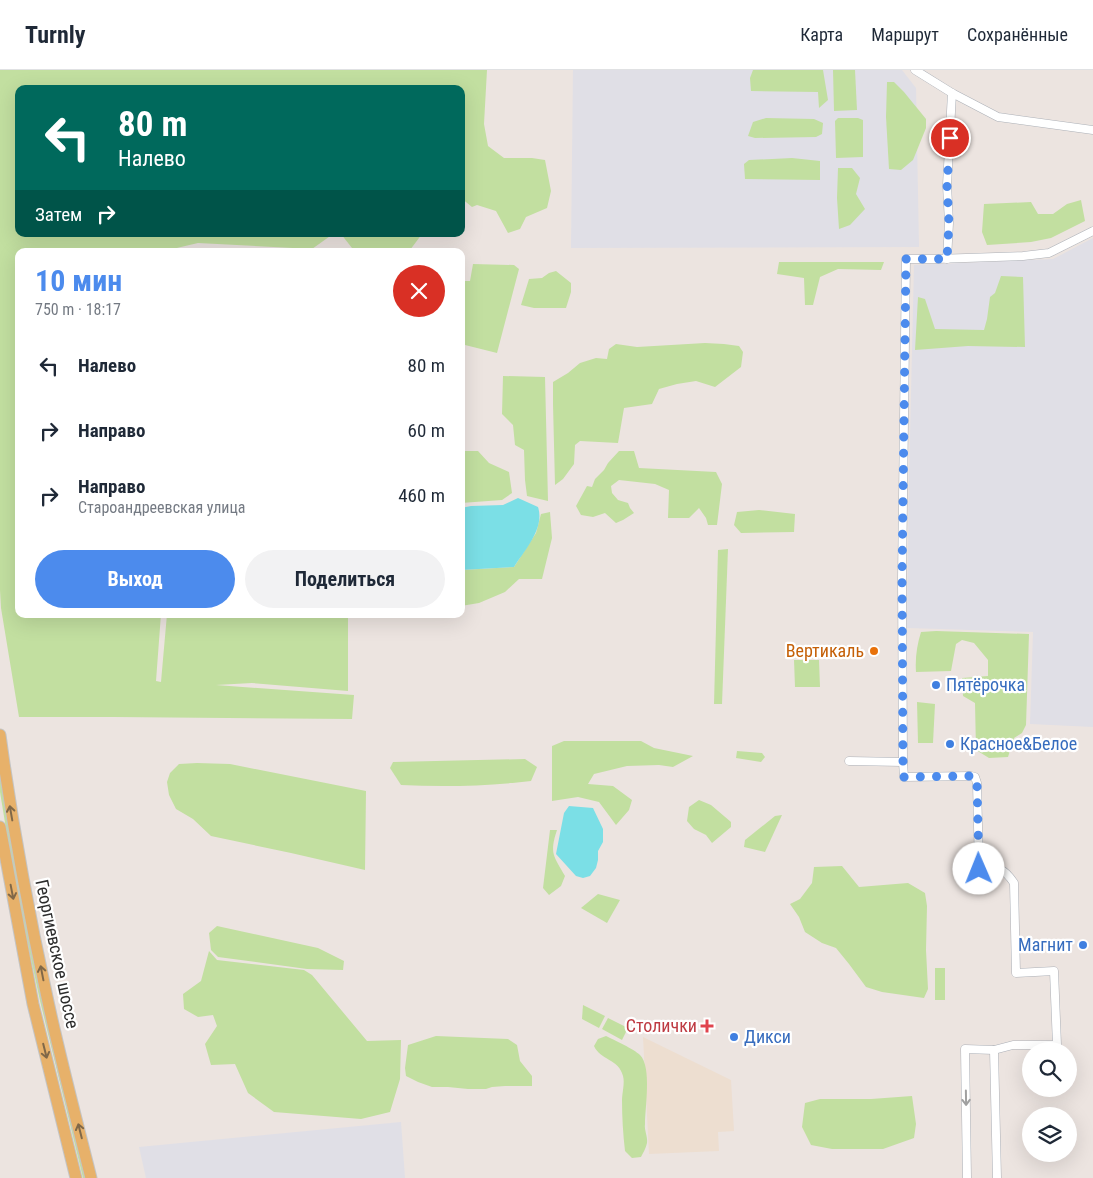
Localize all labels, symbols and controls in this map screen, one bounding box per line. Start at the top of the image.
text: Turnly [25,21,86,49]
text: Карта [800,24,843,45]
text: Маршрут [871,24,939,45]
text: Сохранённые [967,24,1068,45]
text: 80 m [118,104,187,145]
icon: left [35,105,100,170]
pin [929,117,971,159]
icon: arrive [936,124,964,152]
text: Налево [118,146,186,171]
icon: right [92,200,120,228]
text: Затем [35,203,82,226]
text: 10 мин [35,263,122,298]
button: close [393,265,445,317]
text: 750 m · 18:17 [35,300,121,319]
icon: left [35,352,63,380]
text: Налево [78,354,136,377]
text: 80 m [408,354,445,377]
icon: right [35,417,63,445]
text: Направо [78,419,145,442]
text: 60 m [408,419,445,442]
text: Направо [78,475,145,498]
icon: right [35,482,63,510]
text: 460 m [398,484,445,507]
text: Староандреевская улица [78,498,246,517]
button: Выход [35,550,235,608]
button: Поделиться [245,550,445,608]
place label: Вертикаль [786,640,864,661]
marker: Вертикаль [868,645,880,657]
place label: Пятёрочка [946,674,1025,695]
marker: Пятёрочка [930,679,942,691]
place label: Красное&Белое [960,733,1077,754]
marker: Красное&Белое [944,738,956,750]
one-way arrow [6,805,16,821]
position arrow [952,842,1004,894]
street label: Георгиевское шоссе [31,877,84,1030]
one-way arrow [8,884,17,900]
place label: Магнит [1018,934,1073,955]
marker: Магнит [1077,939,1089,951]
one-way arrow [37,965,46,981]
place label: Столички [626,1015,697,1036]
marker: Столички [701,1020,713,1032]
place label: Дикси [744,1026,791,1047]
marker: Дикси [728,1031,740,1043]
map controls [1022,1042,1077,1162]
button: search [1022,1042,1077,1097]
one-way arrow [41,1043,50,1059]
one-way arrow [961,1090,971,1106]
button: layers [1022,1107,1077,1162]
one-way arrow [75,1123,84,1139]

